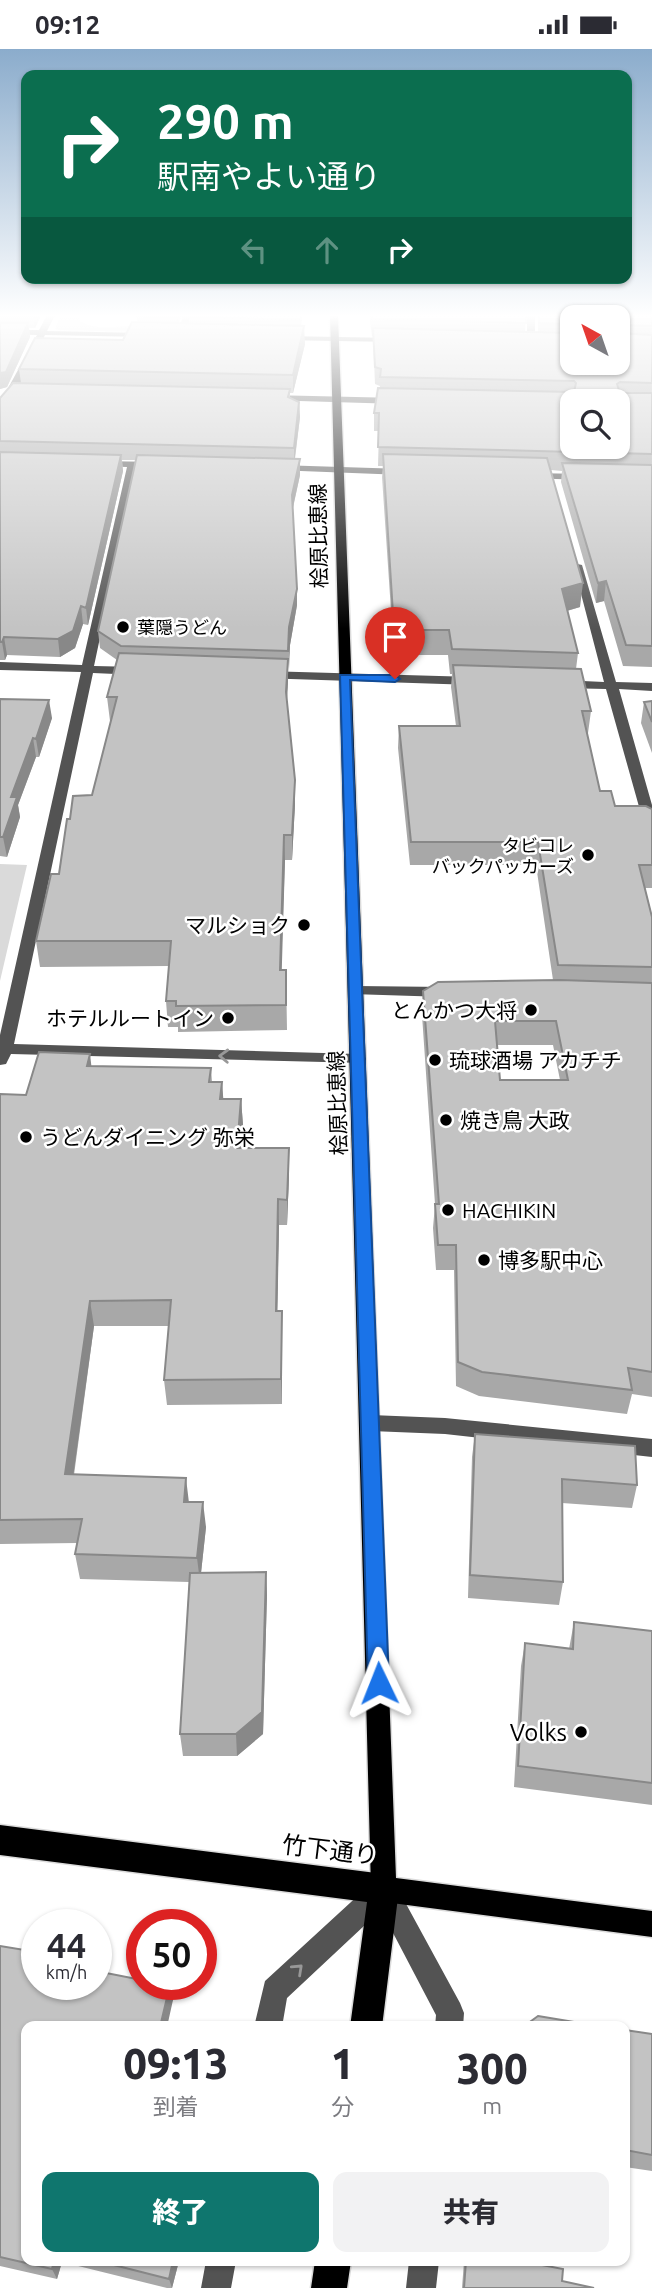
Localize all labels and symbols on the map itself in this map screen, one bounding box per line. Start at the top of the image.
north arrow [560,305,630,375]
street label: 桧原比恵線 [305,483,331,589]
pin [365,607,425,679]
place label: 葉隠うどん [137,617,227,637]
marker: 葉隠うどん [115,619,131,635]
place label: タビコレ バックパッカーズ [432,835,574,876]
marker: タビコレ バックパッカーズ [580,847,596,863]
place label: マルショク [185,913,290,937]
marker: マルショク [296,917,312,933]
place label: とんかつ大将 [391,998,517,1022]
marker: とんかつ大将 [523,1002,539,1018]
place label: ホテルルートイン [46,1006,214,1030]
marker: ホテルルートイン [220,1010,236,1026]
one-way arrow [218,1048,229,1064]
place label: 琉球酒場 アカチチ [449,1048,622,1072]
street label: 桧原比恵線 [323,1050,351,1156]
marker: 琉球酒場 アカチチ [427,1052,443,1068]
place label: 焼き鳥 大政 [460,1108,570,1132]
marker: 焼き鳥 大政 [438,1112,454,1128]
place label: うどんダイニング 弥栄 [40,1125,255,1149]
marker: うどんダイニング 弥栄 [18,1129,34,1145]
place label: HACHIKIN [462,1198,556,1222]
marker: HACHIKIN [440,1202,456,1218]
place label: 博多駅中心 [498,1248,603,1272]
marker: 博多駅中心 [476,1252,492,1268]
position arrow [342,1646,416,1720]
place label: Volks [510,1719,567,1746]
marker: Volks [573,1724,589,1740]
street label: 竹下通り [281,1831,379,1869]
speed limit sign: 50 [126,1909,217,2000]
one-way arrow [290,1965,303,1977]

